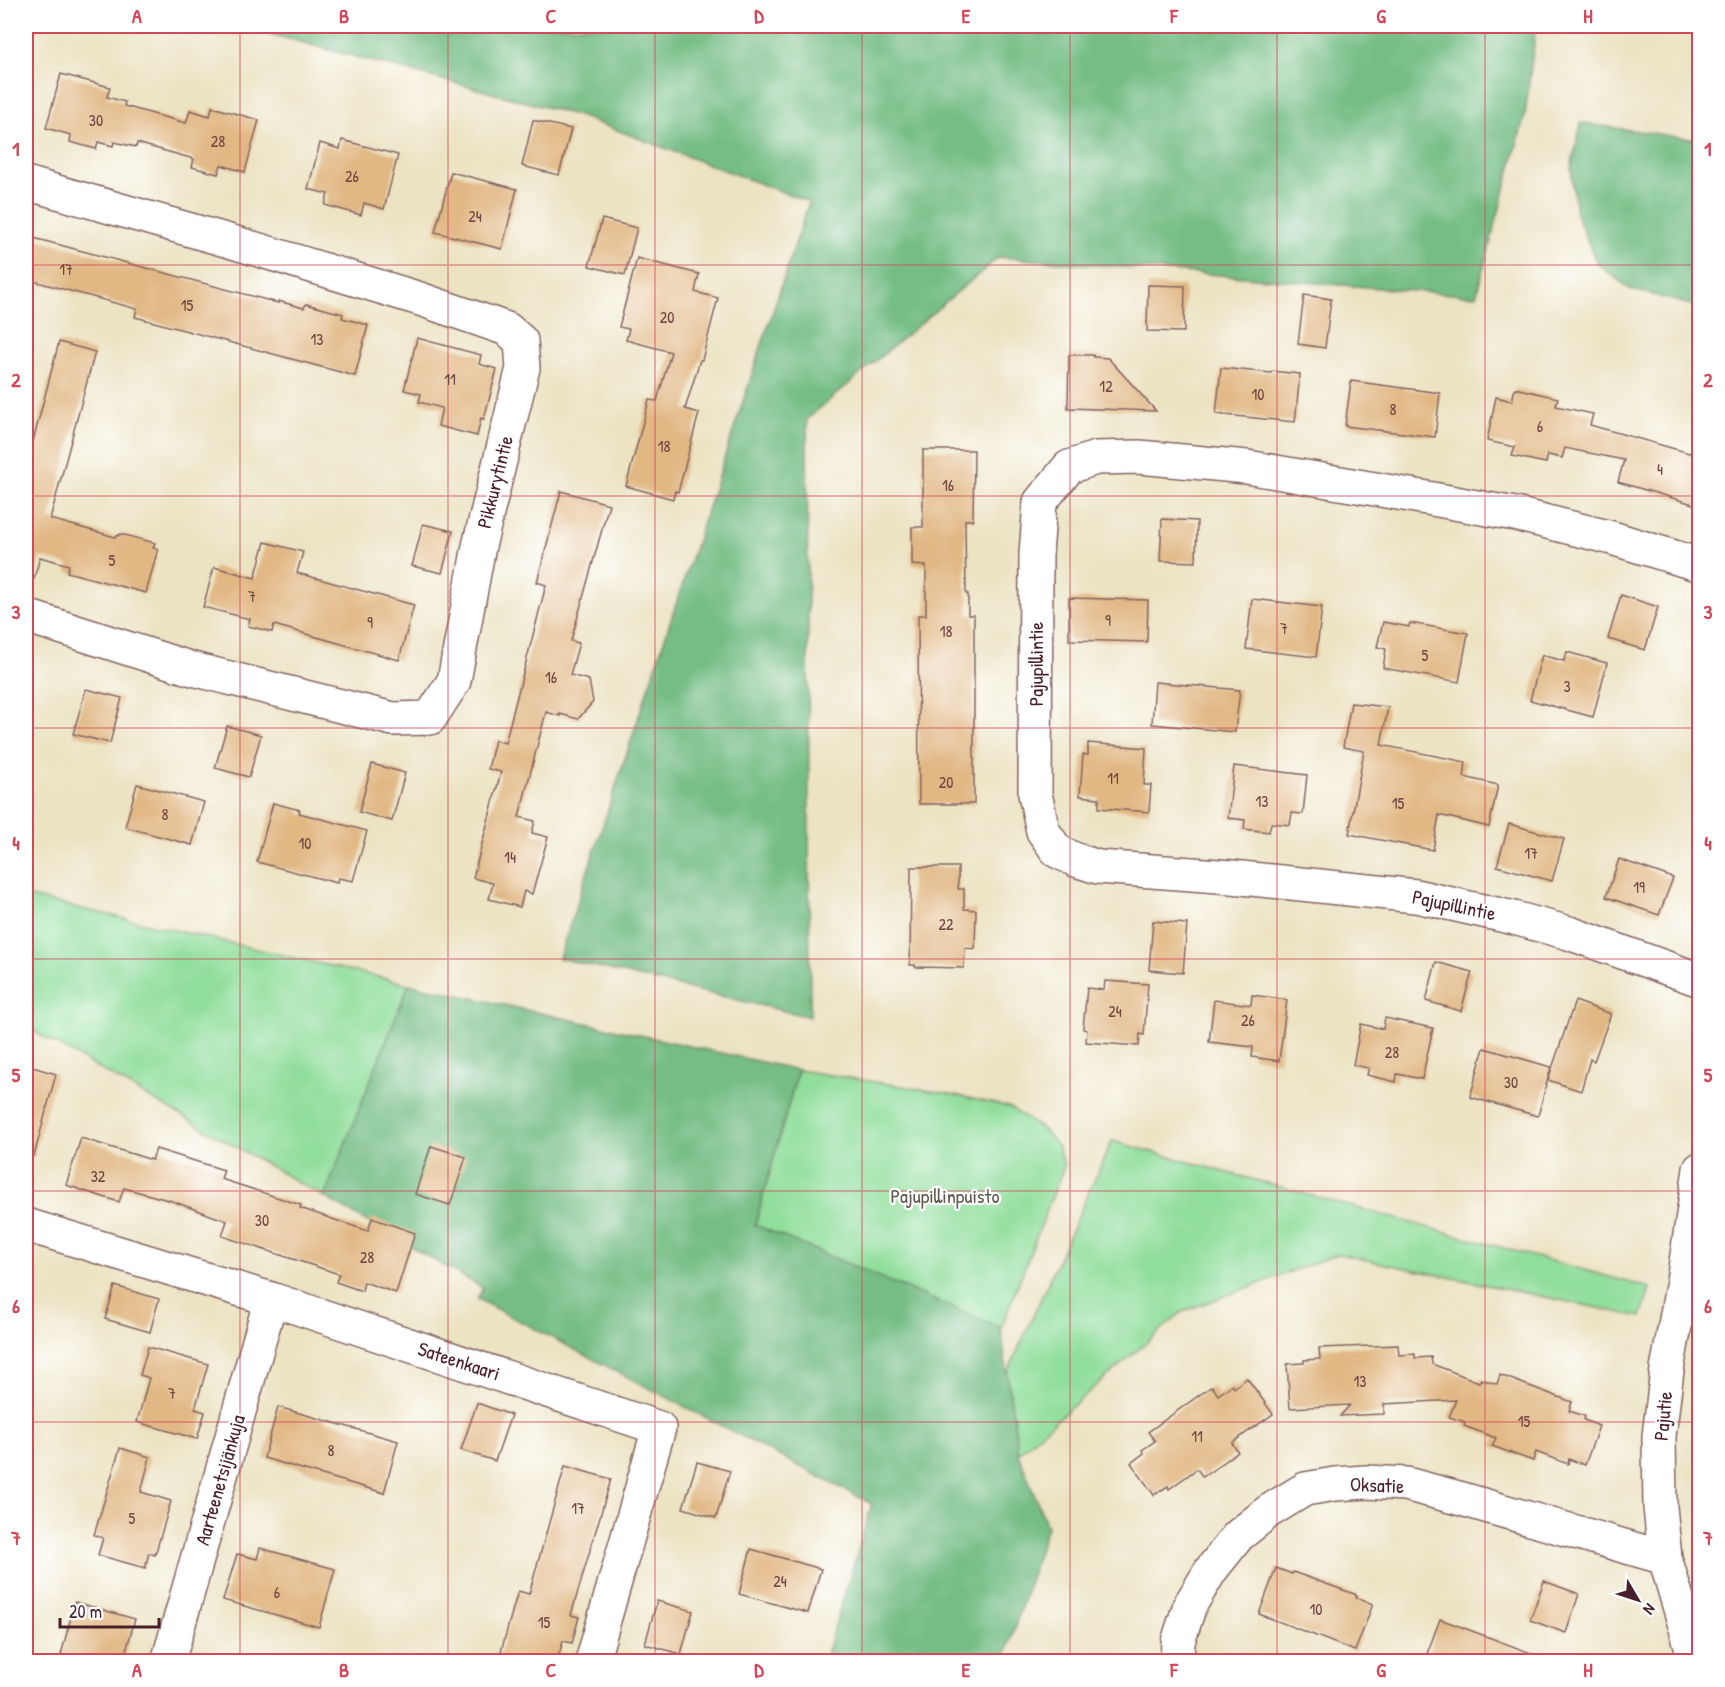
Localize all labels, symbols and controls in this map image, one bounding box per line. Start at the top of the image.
text: A [132,2,142,29]
text: B [339,2,349,29]
text: C [546,2,557,29]
text: D [754,2,764,29]
text: E [962,2,971,29]
text: F [1169,2,1179,29]
text: G [1376,2,1386,29]
text: H [1583,2,1593,29]
house number: 30 [89,109,103,131]
house number: 28 [211,130,225,152]
text: 1 [12,135,20,162]
text: 1 [1704,135,1712,162]
house number: 26 [345,165,359,187]
house number: 24 [468,205,482,227]
house number: 17 [59,258,73,280]
house number: 15 [181,294,194,316]
house number: 20 [660,306,674,328]
house number: 13 [311,328,323,350]
text: 2 [11,366,21,393]
text: 2 [1703,366,1713,393]
house number: 11 [444,368,456,390]
house number: 12 [1099,375,1113,397]
house number: 10 [1252,383,1264,405]
house number: 8 [1390,398,1397,420]
house number: 6 [1537,415,1543,437]
street label: Pikkurytintie [470,433,519,531]
house number: 18 [658,435,670,457]
house number: 4 [1657,458,1663,480]
house number: 16 [942,474,954,496]
house number: 5 [109,549,116,571]
house number: 7 [248,585,256,607]
text: 3 [12,598,21,625]
text: 3 [1704,598,1713,625]
house number: 9 [1105,609,1111,631]
house number: 9 [367,611,373,633]
house number: 7 [1280,617,1288,639]
house number: 18 [940,620,952,642]
street label: Pajupillintie [1022,622,1049,706]
house number: 5 [1422,644,1429,666]
house number: 16 [545,666,557,688]
house number: 3 [1563,675,1571,697]
house number: 11 [1107,767,1119,789]
house number: 20 [939,771,953,793]
house number: 13 [1256,790,1268,812]
house number: 15 [1392,792,1405,814]
house number: 8 [162,803,169,825]
text: 4 [12,829,20,856]
text: 4 [1704,829,1712,856]
house number: 10 [299,832,311,854]
house number: 17 [1524,842,1538,864]
house number: 14 [504,846,516,868]
house number: 19 [1633,876,1645,898]
street label: Pajupillintie [1410,883,1498,927]
house number: 22 [939,913,954,935]
house number: 24 [1108,1000,1122,1022]
house number: 26 [1241,1009,1255,1031]
house number: 28 [1385,1041,1399,1063]
text: 5 [12,1061,21,1088]
text: 5 [1704,1061,1713,1088]
house number: 30 [1504,1071,1518,1093]
house number: 32 [91,1165,106,1187]
park label: Pajupillinpuisto [890,1182,1000,1209]
house number: 30 [255,1209,269,1231]
house number: 28 [360,1246,374,1268]
text: 6 [12,1292,20,1319]
text: 6 [1704,1292,1712,1319]
street label: Sateenkaari [415,1335,504,1387]
house number: 13 [1354,1370,1366,1392]
house number: 7 [168,1382,176,1404]
street label: Pajutie [1647,1390,1678,1442]
house number: 15 [1518,1410,1531,1432]
street label: Aarteenetsijänkuja [188,1411,251,1548]
house number: 11 [1191,1425,1203,1447]
house number: 8 [328,1439,335,1461]
street label: Oksatie [1349,1470,1405,1499]
house number: 17 [571,1497,585,1519]
house number: 5 [129,1507,136,1529]
text: 7 [10,1524,21,1551]
text: 7 [1702,1524,1713,1551]
house number: 24 [773,1570,787,1592]
north arrow [1608,1570,1668,1630]
house number: 6 [274,1581,280,1603]
scale bar [60,1591,159,1629]
house number: 10 [1310,1598,1322,1620]
text: 20 m [69,1599,102,1624]
text: N [1638,1599,1661,1620]
house number: 15 [538,1611,551,1633]
text: A [132,1656,142,1683]
text: B [339,1656,349,1683]
text: C [546,1656,557,1683]
text: D [754,1656,764,1683]
text: E [962,1656,971,1683]
text: F [1169,1656,1179,1683]
text: G [1376,1656,1386,1683]
text: H [1583,1656,1593,1683]

